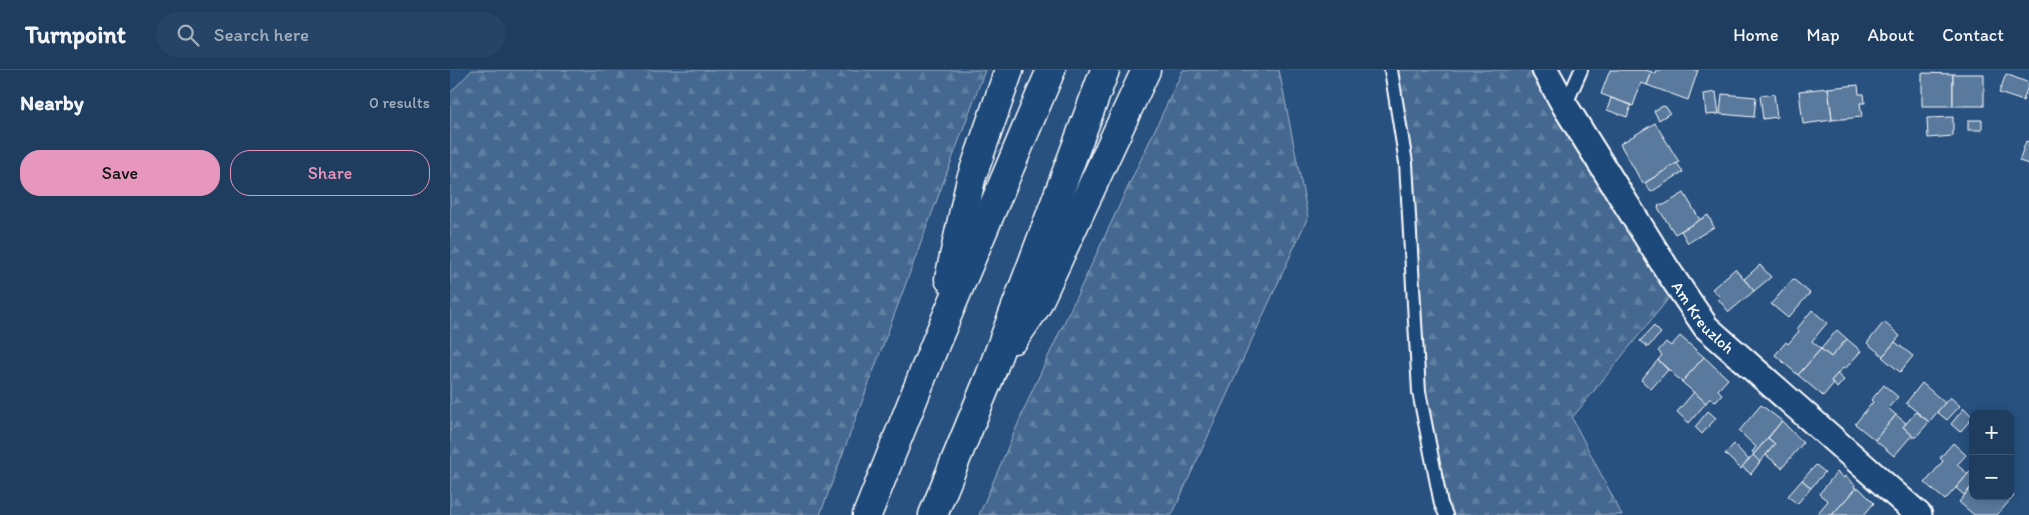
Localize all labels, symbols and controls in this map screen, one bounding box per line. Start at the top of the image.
search box [156,12,506,57]
text: Turnpoint [25,20,126,49]
icon: search [174,21,202,49]
text: Search here [214,23,309,46]
text: Home [1733,24,1779,46]
text: Map [1807,24,1840,46]
text: About [1868,24,1914,46]
text: Contact [1942,24,2004,46]
text: Nearby [20,90,84,115]
text: 0 results [369,93,430,112]
button: Save [20,150,220,196]
button: Share [230,150,430,196]
street label: Am Kreuzloh [1668,277,1738,357]
map controls [1969,410,2014,500]
button: + [1969,410,2014,455]
button: − [1969,455,2014,500]

